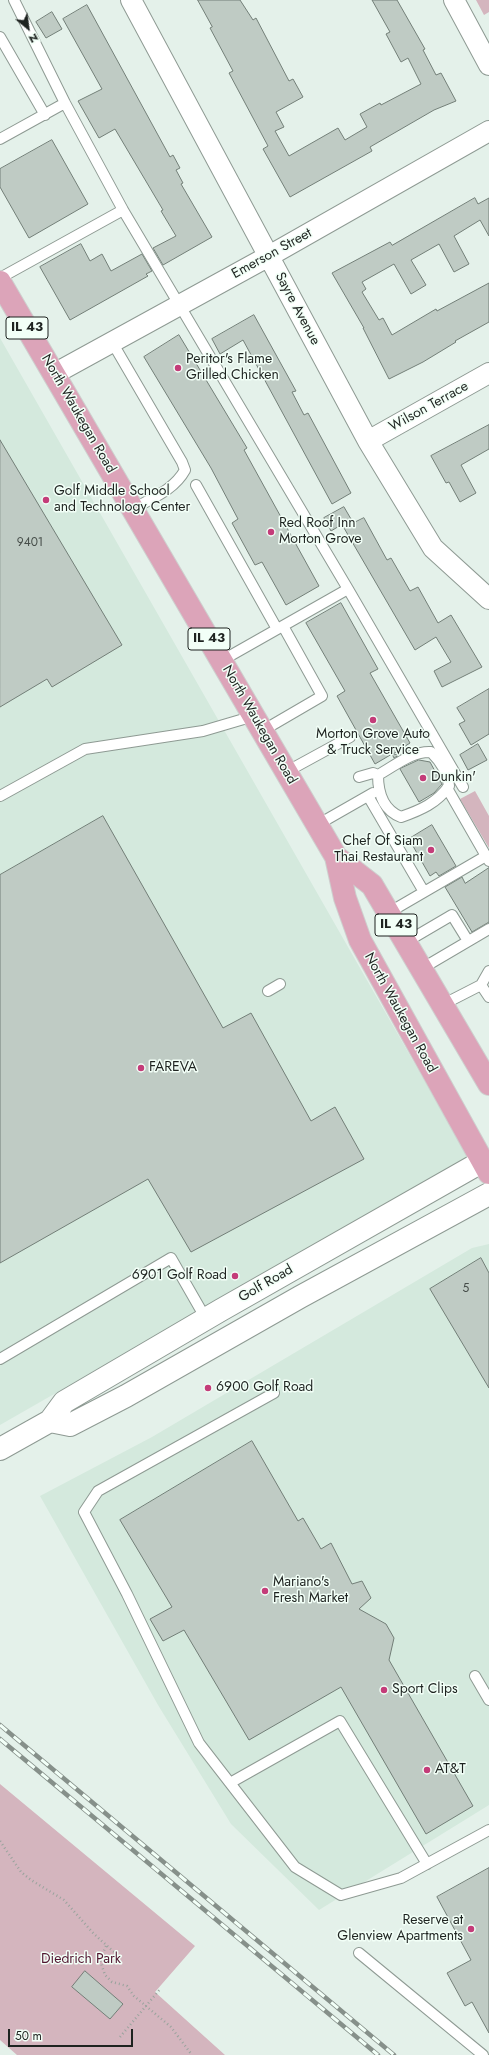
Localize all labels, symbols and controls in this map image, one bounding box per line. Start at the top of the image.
north arrow [8,8,48,48]
text: N [26,29,42,48]
street label: Emerson Street [229,225,315,283]
street label: Sayre Avenue [271,270,323,348]
road number: IL 43 [6,317,48,339]
street label: North Waukegan Road [37,352,119,476]
place label: Peritor's Flame Grilled Chicken [186,352,279,384]
marker: Peritor's Flame Grilled Chicken [173,363,183,373]
street label: Wilson Terrace [386,378,472,436]
place label: Golf Middle School and Technology Center [54,484,190,516]
marker: Golf Middle School and Technology Center [41,495,51,505]
place label: Red Roof Inn Morton Grove [279,516,361,548]
marker: Red Roof Inn Morton Grove [266,527,276,537]
house number: 9401 [17,536,43,550]
road number: IL 43 [188,628,230,650]
street label: North Waukegan Road [218,663,300,787]
marker: Morton Grove Auto & Truck Service [368,715,378,725]
place label: Morton Grove Auto & Truck Service [316,727,430,760]
place label: Dunkin' [431,770,476,786]
marker: Dunkin' [418,773,428,783]
place label: Chef Of Siam Thai Restaurant [334,834,423,866]
marker: Chef Of Siam Thai Restaurant [426,845,436,855]
road number: IL 43 [375,914,417,936]
street label: North Waukegan Road [360,950,440,1076]
place label: FAREVA [149,1060,197,1076]
marker: FAREVA [136,1063,146,1073]
street label: Golf Road [236,1262,296,1306]
place label: 6901 Golf Road [132,1268,227,1284]
marker: 6901 Golf Road [230,1271,240,1281]
house number: 5 [463,1282,469,1296]
place label: 6900 Golf Road [216,1380,313,1396]
marker: 6900 Golf Road [203,1383,213,1393]
place label: Mariano's Fresh Market [273,1575,348,1608]
marker: Mariano's Fresh Market [260,1586,270,1596]
place label: Sport Clips [392,1682,458,1698]
marker: Sport Clips [379,1685,389,1695]
place label: AT&T [435,1762,466,1778]
marker: AT&T [422,1765,432,1775]
place label: Reserve at Glenview Apartments [337,1913,463,1946]
marker: Reserve at Glenview Apartments [466,1924,476,1934]
park label: Diedrich Park [41,1952,121,1968]
scale bar [10,2021,135,2047]
text: 50 m [15,2027,42,2045]

